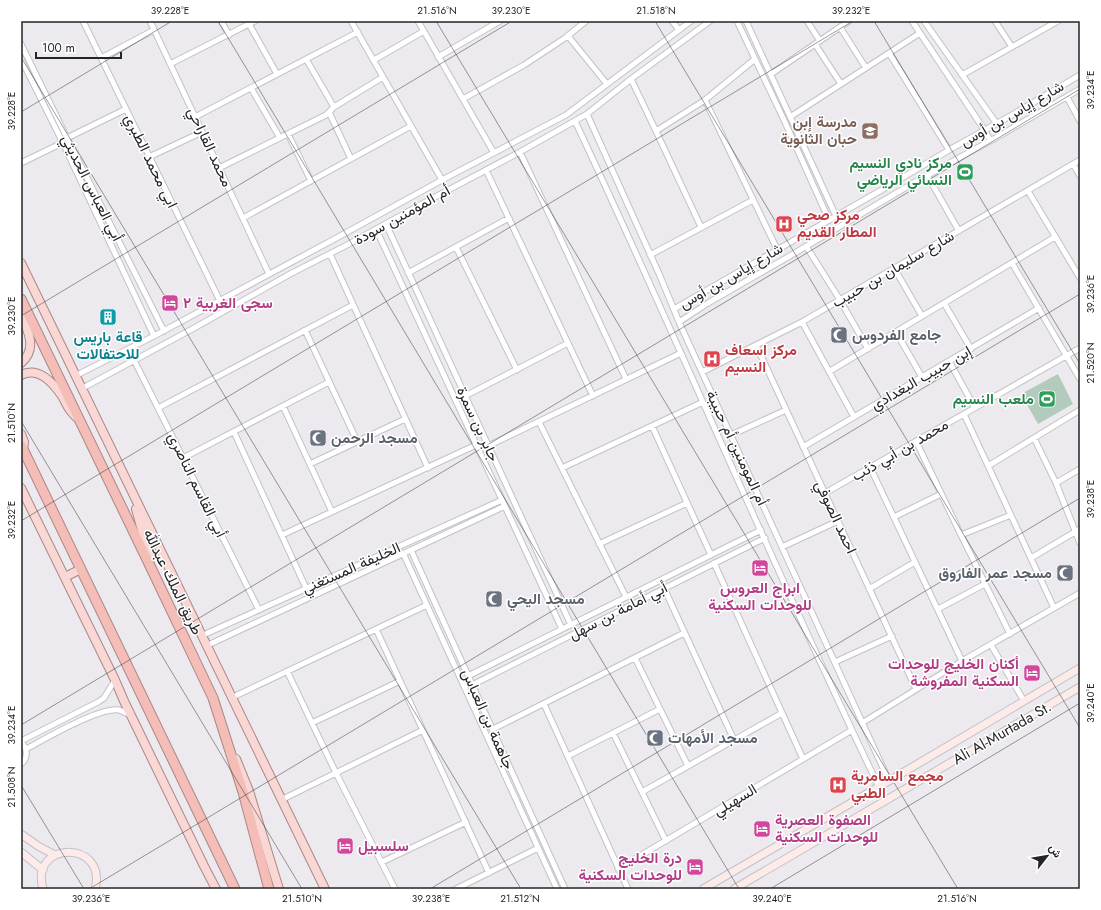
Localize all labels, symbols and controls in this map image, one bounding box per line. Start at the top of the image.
text: 39.228°E [151,3,189,18]
text: 21.516°N [417,3,457,18]
text: 39.230°E [492,3,530,18]
text: 21.518°N [636,3,676,18]
text: 39.232°E [832,3,870,18]
scale bar [36,34,121,60]
text: 100 m [42,39,75,57]
text: 39.234°E [1083,71,1098,109]
street label: شارع إياس بن أوس [956,75,1068,153]
text: 39.228°E [4,92,19,130]
street label: محمد القاراحي [180,103,238,191]
street label: ابي محمد الطبري [117,110,183,213]
place label: مدرسة إبن حبان الثانوية [780,111,857,150]
school or university icon: مدرسة إبن حبان الثانوية [860,121,880,141]
street label: أبي العباس الحديثي [54,131,129,247]
place label: مركز نادي النسيم النسائي الرياضي [849,152,952,193]
sports icon: مركز نادي النسيم النسائي الرياضي [955,162,975,182]
street label: أم المؤمنين سودة [350,179,455,251]
place label: مركز صحي المطار القديم [797,204,877,243]
hospital icon: مركز صحي المطار القديم [774,214,794,234]
street label: شارع سليمان بن حبيب [828,225,959,313]
street label: شارع إياس بن أوس [675,237,787,315]
text: 39.236°E [1083,275,1098,313]
place label: سجى الغربية ٢ [183,292,273,314]
hotel icon: سجى الغربية ٢ [160,293,180,313]
text: 39.230°E [4,297,19,335]
building icon: قاعة باريس للاحتفالات [98,307,118,327]
place label: جامع الفردوس [852,324,941,346]
mosque icon: جامع الفردوس [829,325,849,345]
place label: قاعة باريس للاحتفالات [73,326,143,365]
place label: مركز اسعاف النسيم [725,339,797,378]
street label: إبن حبيب البغدادي [867,340,977,418]
text: 21.520°N [1083,342,1098,384]
hospital icon: مركز اسعاف النسيم [702,349,722,369]
street label: جابر بن سمرة [451,383,505,465]
street label: أم المومنين أم حبيبة [701,387,774,510]
place label: ملعب النسيم [953,388,1034,410]
sports icon: ملعب النسيم [1037,389,1057,409]
text: 21.510°N [4,403,19,443]
street label: محمد بن أبي ذئب [848,413,953,488]
place label: مسجد الرحمن [331,427,418,449]
mosque icon: مسجد الرحمن [308,428,328,448]
street label: أبي القاسم الناصري [160,429,232,543]
street label: احمد الصوفي [808,477,863,558]
text: 39.238°E [1083,480,1098,518]
text: 39.232°E [4,501,19,539]
street label: طريق الملك عبدالله [138,525,208,639]
street label: الخليفة المستغني [298,536,405,601]
hotel icon: ابراج العروس للوحدات السكنية [750,558,770,578]
place label: مسجد عمر الفاروق [938,562,1052,584]
mosque icon: مسجد عمر الفاروق [1055,563,1075,583]
street label: أبي أمامة بن سهل [565,576,673,647]
place label: ابراج العروس للوحدات السكنية [708,577,812,616]
place label: مسجد اليحي [507,588,585,612]
mosque icon: مسجد اليحي [484,589,504,609]
place label: أكنان الخليج للوحدات السكنية المفروشة [888,653,1019,692]
hotel icon: أكنان الخليج للوحدات السكنية المفروشة [1022,663,1042,683]
street label: جاهمة بن العباس [456,665,520,773]
text: 39.240°E [1083,683,1098,723]
street label: Ali Al-Murtada St. [949,696,1055,770]
text: 39.234°E [4,706,19,744]
place label: مسجد الأمهات [668,727,758,749]
mosque icon: مسجد الأمهات [645,728,665,748]
place label: مجمع السامرية الطبي [851,765,944,806]
text: 21.508°N [4,767,19,807]
hospital icon: مجمع السامرية الطبي [828,775,848,795]
street label: السهيلي [709,778,762,823]
place label: الصفوة العصرية للوحدات السكنية [775,809,878,848]
hotel icon: الصفوة العصرية للوحدات السكنية [752,819,772,839]
place label: سلسبيل [358,835,409,857]
hotel icon: سلسبيل [335,836,355,856]
north arrow [1027,836,1067,876]
text: ش [1045,841,1066,861]
place label: درة الخليج للوحدات السكنية [579,847,682,886]
hotel icon: درة الخليج للوحدات السكنية [685,857,705,877]
text: 39.236°E [72,891,110,906]
text: 21.510°N [282,891,322,906]
text: 39.238°E [412,891,450,906]
text: 21.512°N [500,891,540,906]
text: 39.240°E [752,891,792,906]
text: 21.516°N [937,891,977,906]

